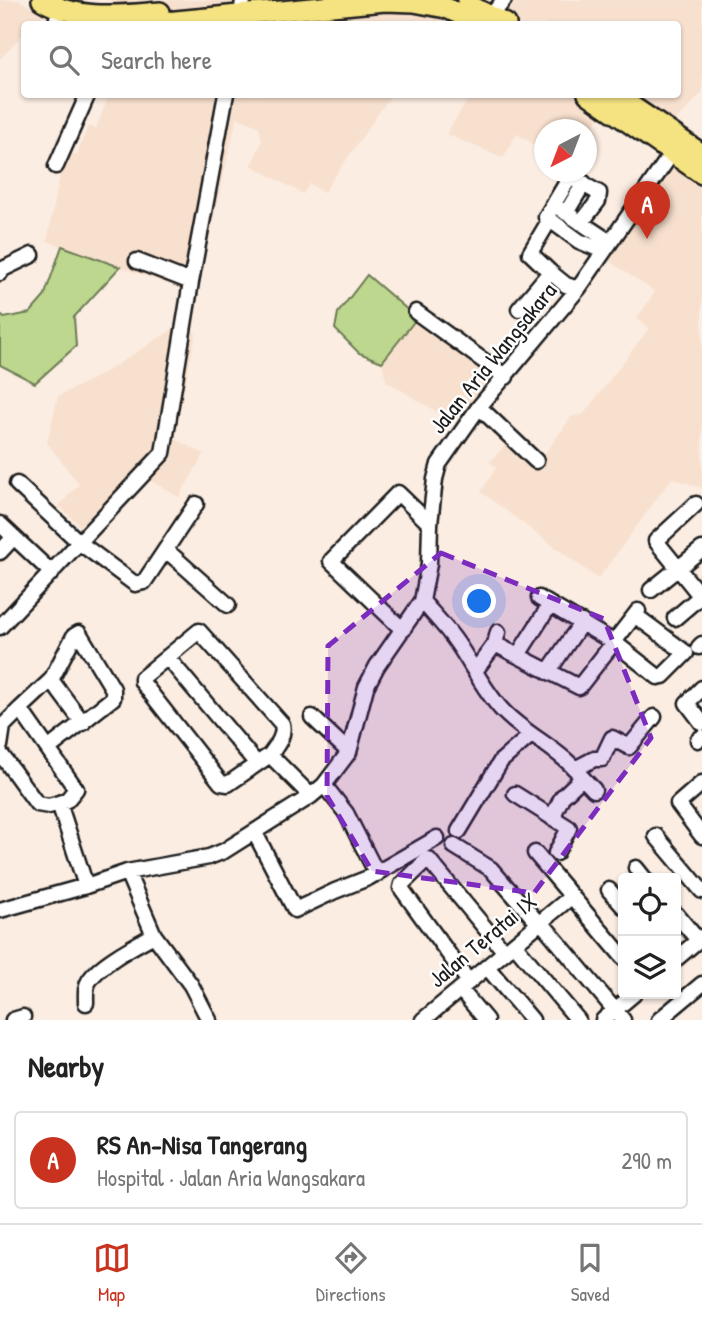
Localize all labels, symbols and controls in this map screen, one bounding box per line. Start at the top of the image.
search box [21,21,681,98]
icon: search [45,41,83,79]
text: Search here [101,42,212,77]
north arrow [534,119,597,182]
pin: A [624,181,670,239]
street label: Jalan Aria Wangsakara [422,276,563,440]
your location [462,584,496,618]
map controls [618,873,681,999]
button: locate [618,873,681,936]
street label: Jalan Teratai IX [422,885,544,994]
button: layers [618,936,681,999]
text: Nearby [28,1046,104,1086]
text: RS An-Nisa Tangerang [97,1127,307,1162]
text: A [47,1145,59,1176]
text: 290 m [622,1145,672,1176]
text: Hospital · Jalan Aria Wangsakara [97,1162,365,1193]
tab: Map [93,1239,131,1307]
tab: Directions [316,1239,386,1307]
tab: Saved [571,1239,609,1307]

